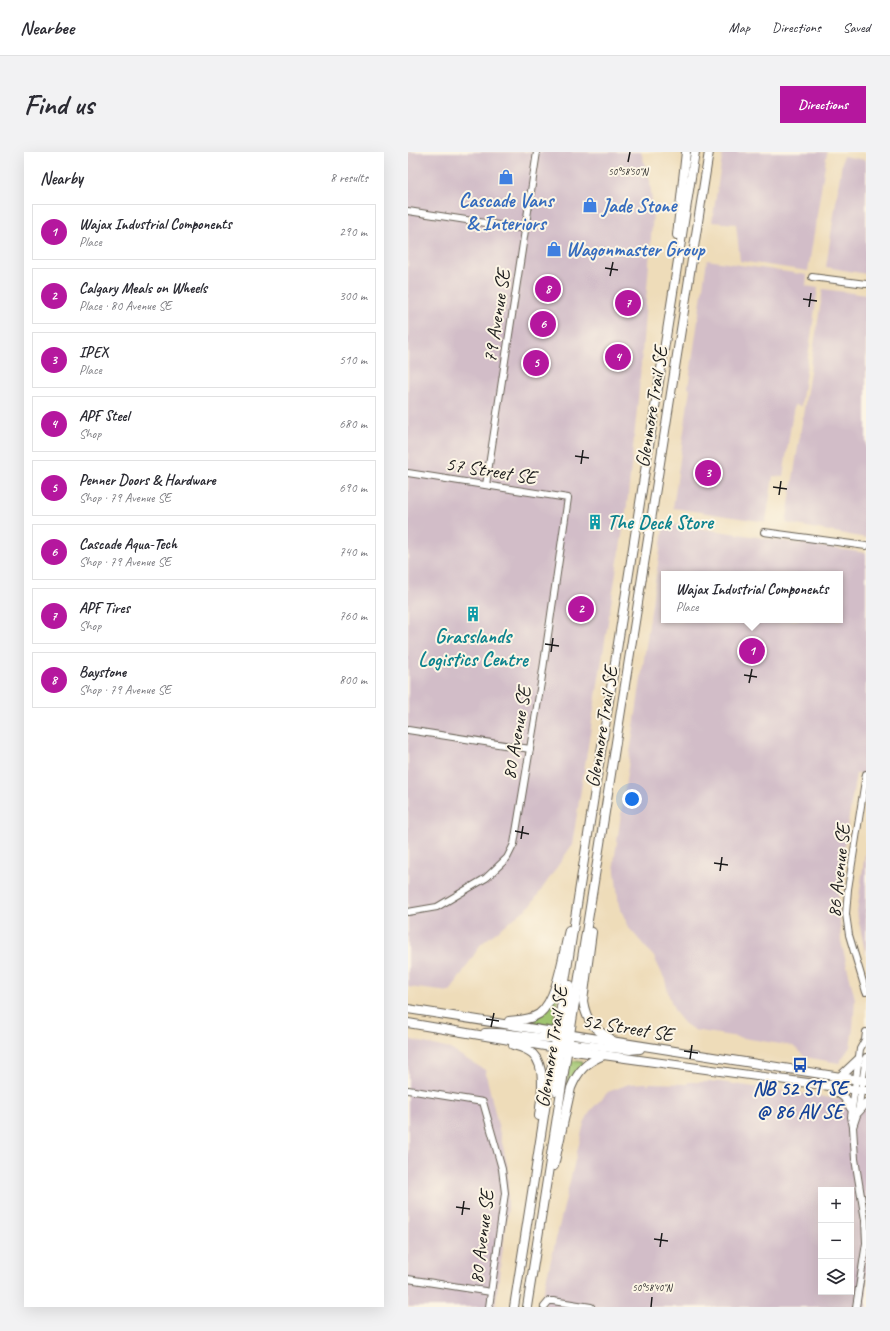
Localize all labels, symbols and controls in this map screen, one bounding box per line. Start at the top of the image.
text: Nearbee [20,16,74,40]
text: Map [729,19,750,36]
text: Directions [772,19,821,36]
text: Saved [843,19,870,36]
button: Directions [780,86,866,123]
text: Find us [24,87,94,122]
text: 50°58'50"N [608,165,650,178]
text: Nearby [40,168,83,189]
shop icon: Cascade Vans & Interiors [497,168,515,186]
text: 8 results [330,170,368,186]
place label: Cascade Vans & Interiors [459,188,555,236]
place label: Jade Stone [600,193,679,218]
shop icon: Jade Stone [581,196,599,214]
text: Wajax Industrial Components [79,215,232,234]
text: 1 [51,224,57,240]
text: 290 m [339,224,367,240]
text: Place [79,234,102,250]
place label: Wagonmaster Group [566,237,706,262]
shop icon: Wagonmaster Group [545,240,563,258]
street label: 79 Avenue SE [477,265,517,364]
pin: 8 [535,274,561,304]
text: Calgary Meals on Wheels [79,279,207,298]
text: 2 [51,288,57,304]
text: 300 m [339,288,367,304]
pin: 7 [615,288,641,318]
text: Place · 80 Avenue SE [79,298,171,314]
pin: 6 [530,309,556,339]
pin: 4 [605,342,631,372]
street label: Glenmore Trail SE [630,342,674,469]
text: IPEX [79,343,108,362]
pin: 5 [523,348,549,378]
text: 3 [51,352,57,368]
text: 510 m [339,352,367,368]
text: Place [79,362,102,378]
text: APF Steel [79,407,129,426]
text: 4 [51,416,57,432]
text: 680 m [339,416,367,432]
text: Shop [79,426,101,442]
street label: 57 Street SE [444,451,540,490]
pin: 3 [695,458,721,488]
text: Penner Doors & Hardware [79,471,216,490]
text: 5 [51,480,57,496]
text: 690 m [339,480,367,496]
text: Shop · 79 Avenue SE [79,490,171,506]
place label: The Deck Store [607,510,715,535]
building icon: The Deck Store [586,513,604,531]
text: Cascade Aqua-Tech [79,535,177,554]
text: 6 [51,544,57,560]
text: 740 m [339,544,367,560]
text: Shop · 79 Avenue SE [79,554,171,570]
popup [661,571,843,623]
text: Wajax Industrial Components [676,580,828,599]
pin: 2 [568,594,594,624]
text: APF Tires [79,599,130,618]
text: Place [676,599,699,615]
building icon: Grasslands Logistics Centre [464,605,482,623]
text: 7 [51,608,57,624]
text: 760 m [339,608,367,624]
text: Shop [79,618,101,634]
place label: Grasslands Logistics Centre [418,624,529,672]
pin: 1 [739,636,765,666]
street label: Glenmore Trail SE [580,662,624,789]
text: Baystone [79,663,126,682]
text: 8 [51,672,57,688]
text: 800 m [339,672,367,688]
text: Shop · 79 Avenue SE [79,682,171,698]
street label: 80 Avenue SE [496,682,537,781]
your location [622,789,642,809]
street label: 86 Avenue SE [821,821,856,919]
street label: Glenmore Trail SE [530,982,574,1109]
street label: 52 Street SE [581,1008,677,1047]
bus stop icon: NB 52 ST SE @ 86 AV SE [791,1056,809,1074]
place label: NB 52 ST SE @ 86 AV SE [753,1076,851,1124]
street label: 80 Avenue SE [463,1187,500,1285]
map controls [818,1187,854,1295]
button: + [818,1187,854,1223]
button: − [818,1223,854,1259]
button: layers [818,1259,854,1295]
text: 50°58'40"N [632,1281,674,1294]

